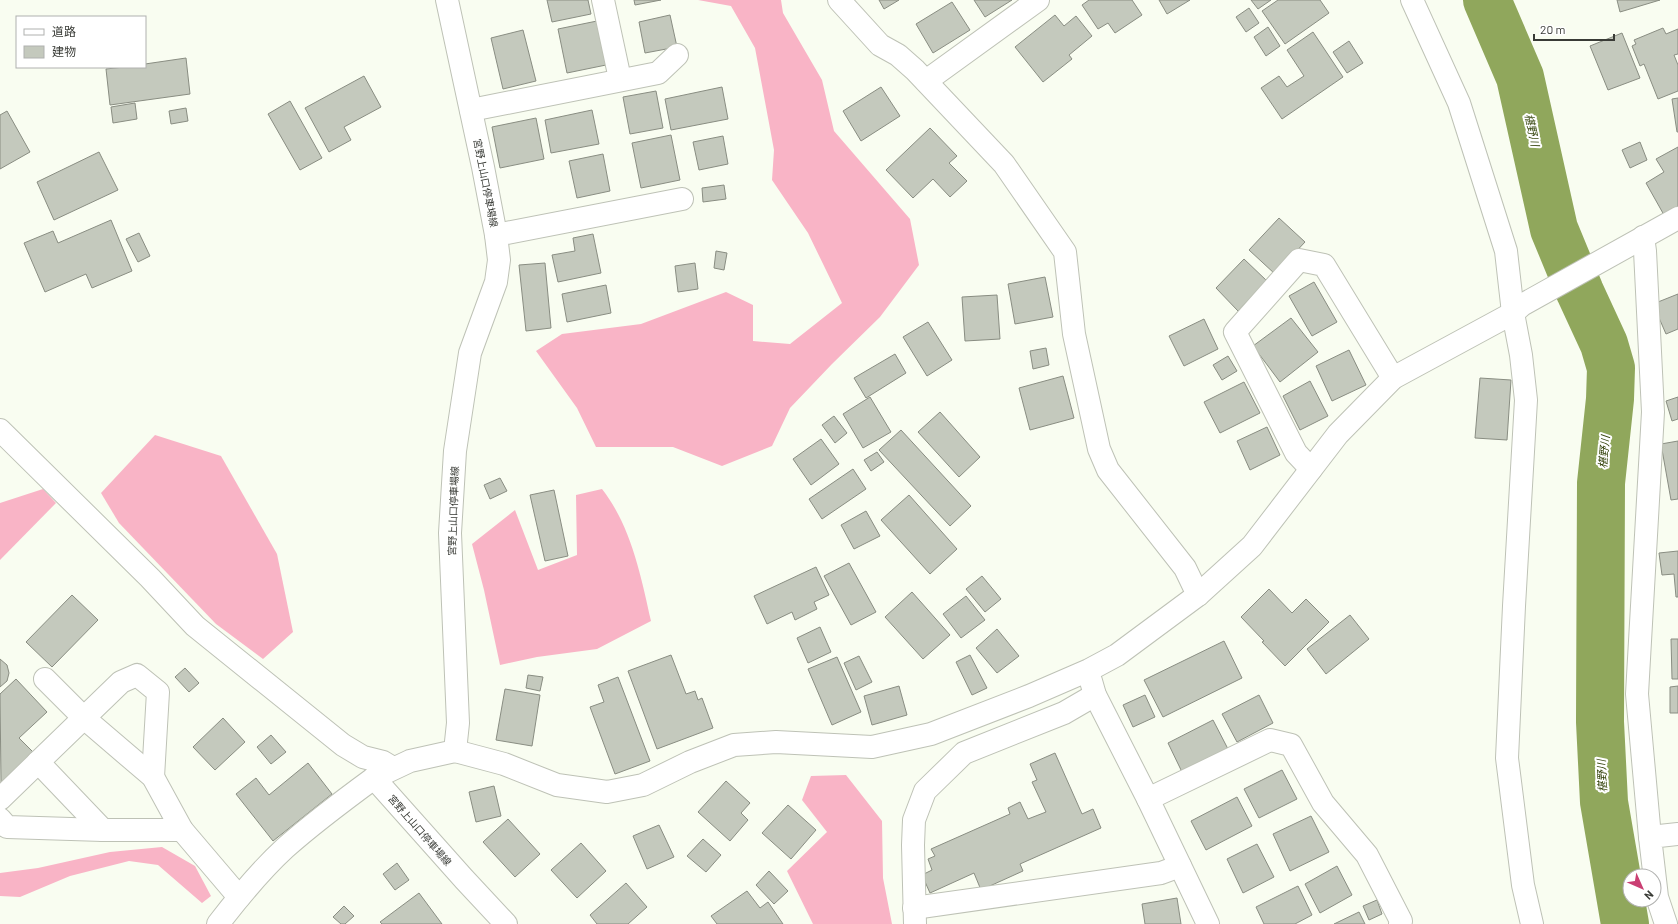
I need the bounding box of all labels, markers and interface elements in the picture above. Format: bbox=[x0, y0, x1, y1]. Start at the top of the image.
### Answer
legend bbox=[16, 16, 146, 68]
scale bar bbox=[1534, 16, 1614, 42]
text: 20 m bbox=[1540, 22, 1566, 36]
text: 道路 bbox=[52, 24, 76, 38]
text: 建物 bbox=[52, 44, 76, 58]
water label: 椹野川 bbox=[1523, 112, 1542, 148]
street label: 宮野上山口停車場線 bbox=[472, 138, 500, 228]
water label: 椹野川 bbox=[1596, 434, 1612, 469]
street label: 宮野上山口停車場線 bbox=[445, 466, 461, 556]
water label: 椹野川 bbox=[1594, 758, 1609, 793]
street label: 宮野上山口停車場線 bbox=[386, 792, 454, 868]
north arrow bbox=[1622, 868, 1662, 908]
text: N bbox=[1642, 888, 1657, 903]

